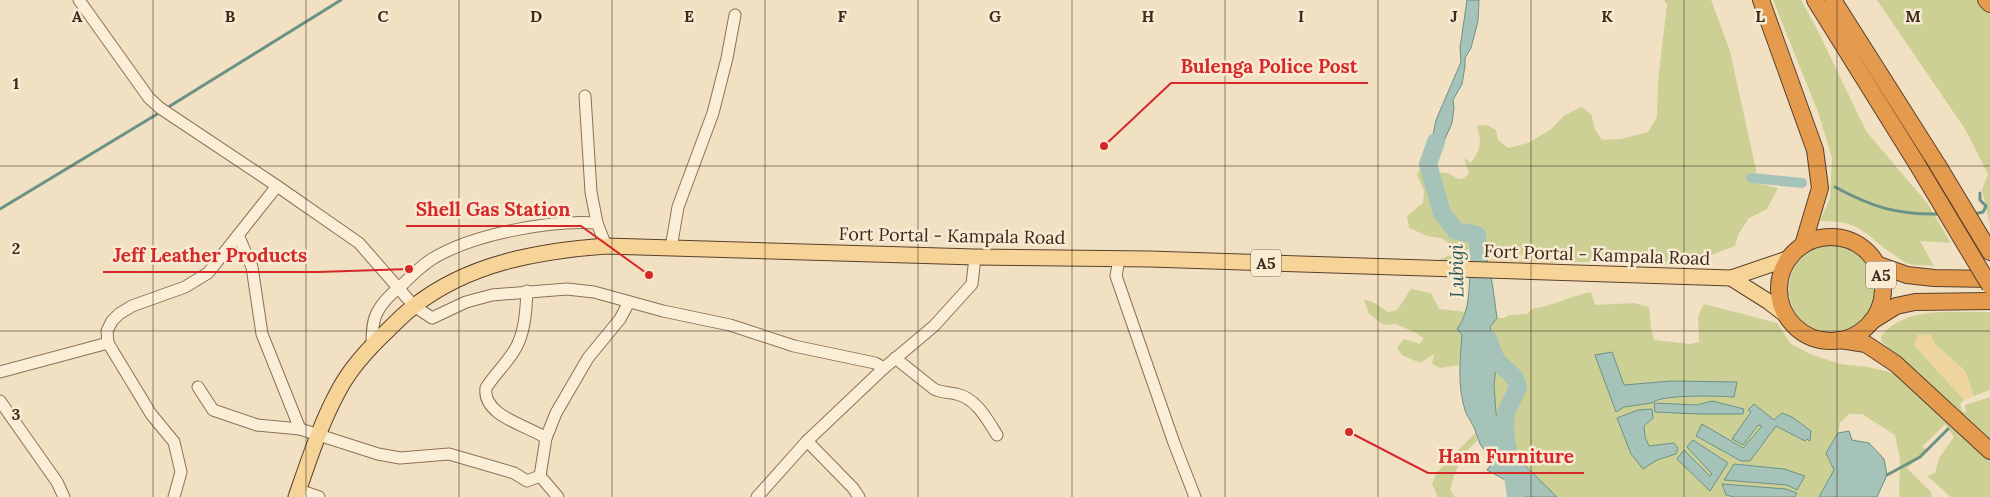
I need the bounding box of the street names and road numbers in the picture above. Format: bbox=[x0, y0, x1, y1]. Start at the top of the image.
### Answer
street label: Fort Portal - Kampala Road bbox=[838, 222, 1066, 249]
street label: Fort Portal - Kampala Road bbox=[1483, 239, 1711, 270]
road number: A5 bbox=[1251, 250, 1281, 276]
road number: A5 bbox=[1866, 262, 1896, 288]

